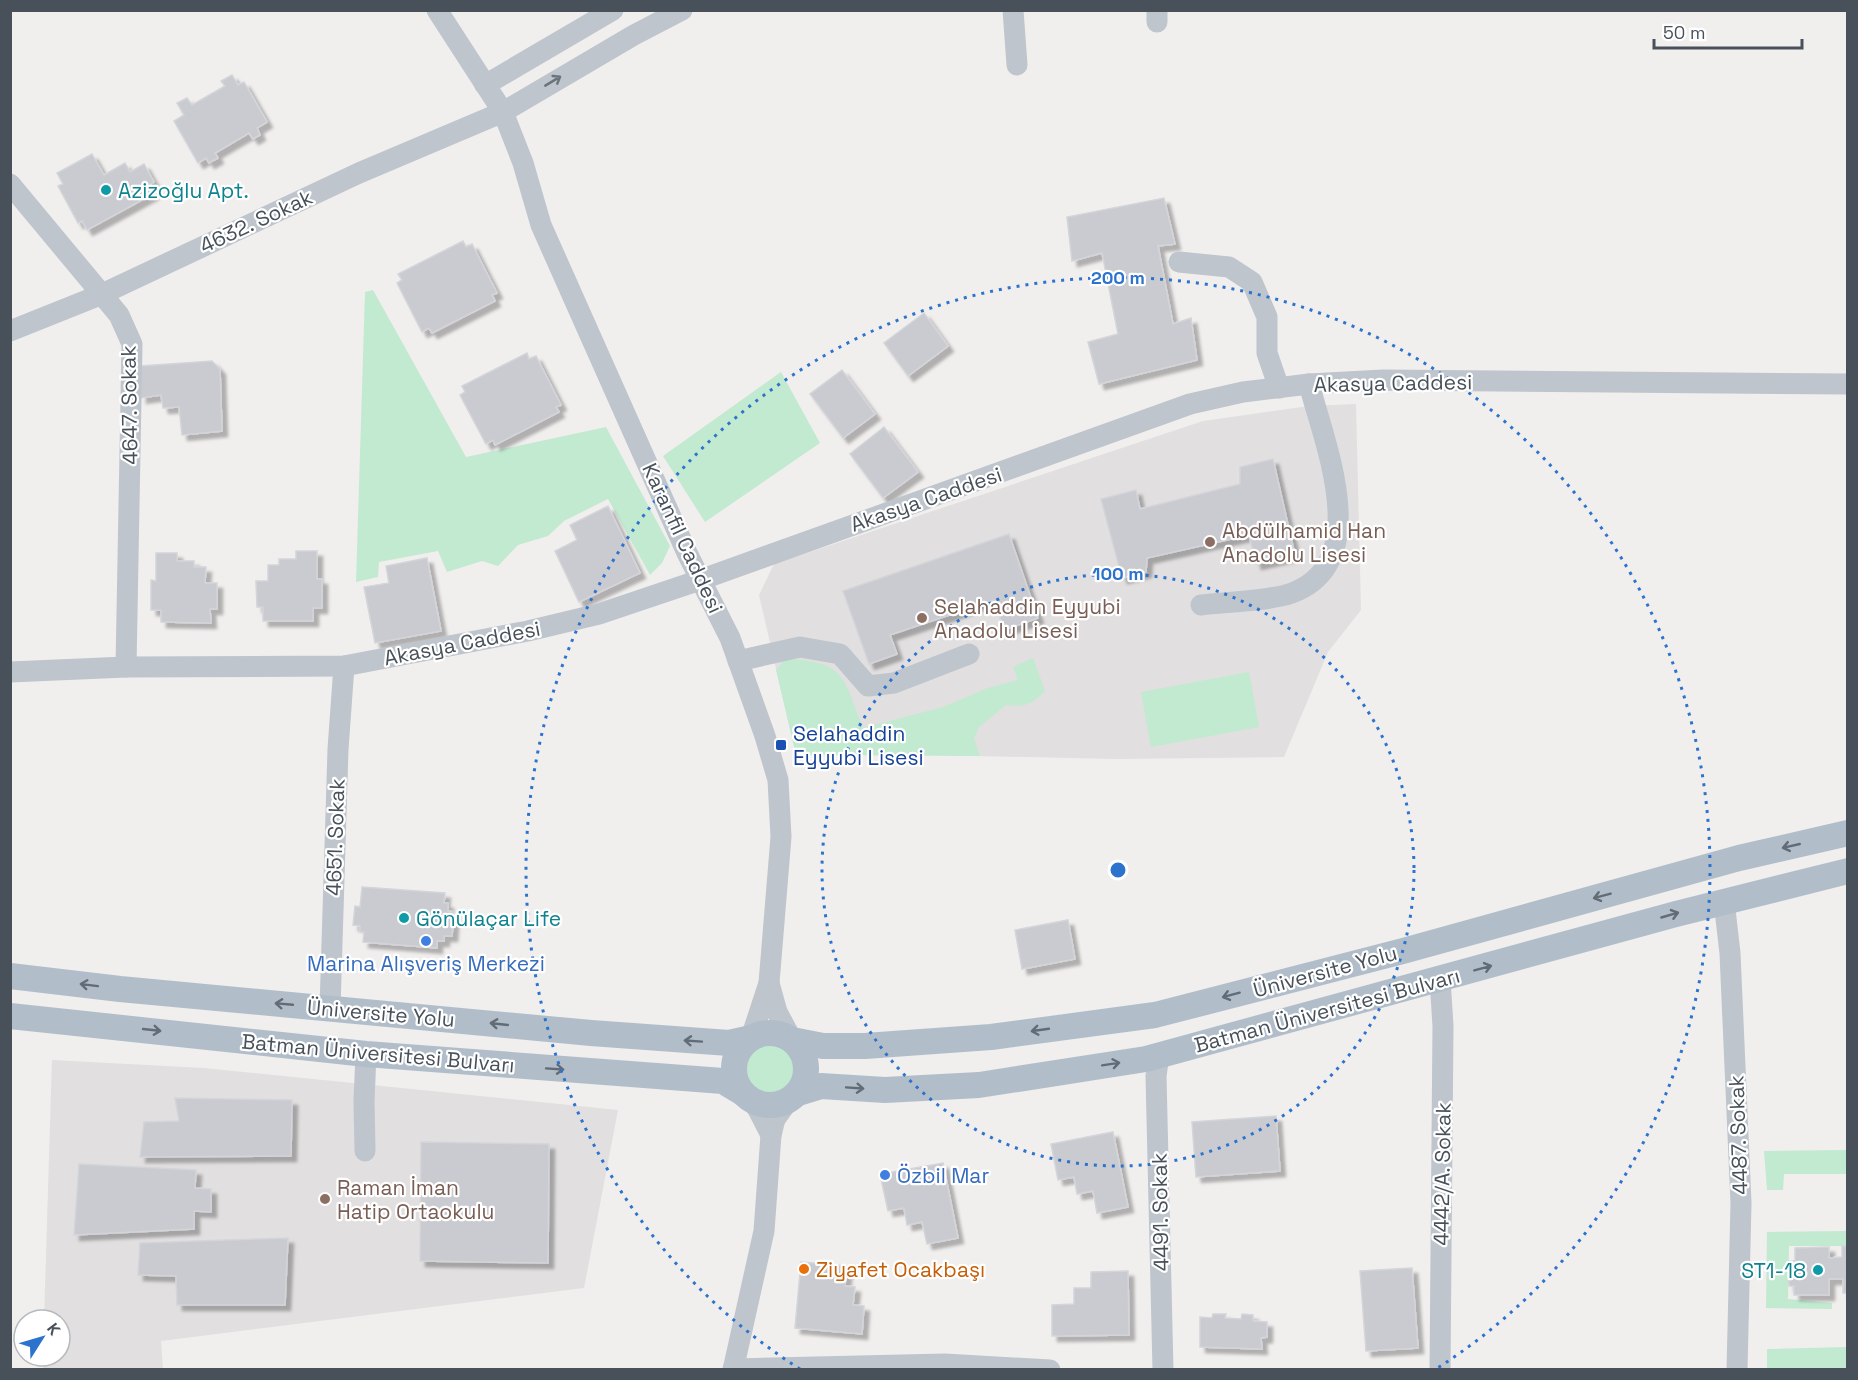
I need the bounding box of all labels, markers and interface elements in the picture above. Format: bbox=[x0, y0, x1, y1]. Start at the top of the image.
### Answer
scale bar bbox=[1654, 12, 1802, 50]
text: 50 m bbox=[1663, 21, 1705, 44]
one-way arrow bbox=[544, 75, 561, 87]
place label: Azizoğlu Apt. bbox=[118, 177, 249, 204]
marker: Azizoğlu Apt. bbox=[99, 183, 113, 197]
street label: 4632. Sokak bbox=[195, 183, 317, 259]
text: 200 m bbox=[1091, 266, 1145, 289]
street label: 4647. Sokak bbox=[114, 345, 144, 465]
street label: Akasya Caddesi bbox=[1313, 368, 1473, 398]
street label: Karanfil Caddesi bbox=[636, 459, 730, 617]
street label: Akasya Caddesi bbox=[847, 460, 1005, 538]
place label: Abdülhamid Han Anadolu Lisesi bbox=[1222, 517, 1386, 568]
marker: Abdülhamid Han Anadolu Lisesi bbox=[1203, 535, 1217, 549]
text: 100 m bbox=[1092, 562, 1144, 585]
place label: Selahaddin Eyyubi Anadolu Lisesi bbox=[934, 593, 1121, 644]
marker: Selahaddin Eyyubi Anadolu Lisesi bbox=[915, 611, 929, 625]
street label: Akasya Caddesi bbox=[382, 615, 542, 671]
place label: Selahaddin Eyyubi Lisesi bbox=[793, 720, 924, 771]
marker: Selahaddin Eyyubi Lisesi bbox=[774, 738, 788, 752]
street label: 4651. Sokak bbox=[319, 778, 351, 896]
one-way arrow bbox=[1781, 841, 1800, 853]
centre of rings bbox=[1108, 860, 1128, 880]
one-way arrow bbox=[1593, 891, 1612, 902]
place label: Gönülaçar Life bbox=[416, 905, 561, 932]
one-way arrow bbox=[1660, 909, 1679, 921]
marker: Gönülaçar Life bbox=[397, 911, 411, 925]
marker: Marina Alışveriş Merkezi bbox=[419, 934, 433, 948]
street label: Üniversite Yolu bbox=[1250, 939, 1400, 1003]
place label: Marina Alışveriş Merkezi bbox=[307, 950, 545, 977]
one-way arrow bbox=[1473, 961, 1492, 973]
street label: Batman Üniversitesi Bulvarı bbox=[1191, 962, 1463, 1058]
one-way arrow bbox=[80, 980, 100, 991]
one-way arrow bbox=[1222, 990, 1241, 1002]
street label: Üniversite Yolu bbox=[306, 993, 456, 1033]
one-way arrow bbox=[274, 998, 294, 1009]
one-way arrow bbox=[489, 1018, 509, 1029]
one-way arrow bbox=[142, 1025, 162, 1036]
one-way arrow bbox=[1030, 1025, 1050, 1036]
street label: Batman Üniversitesi Bulvarı bbox=[240, 1028, 516, 1078]
one-way arrow bbox=[683, 1035, 703, 1046]
one-way arrow bbox=[1101, 1059, 1120, 1070]
one-way arrow bbox=[545, 1064, 565, 1075]
street label: 4487. Sokak bbox=[1722, 1075, 1754, 1195]
one-way arrow bbox=[844, 1083, 864, 1094]
street label: 4442/A. Sokak bbox=[1427, 1102, 1457, 1246]
street label: 4491. Sokak bbox=[1145, 1153, 1175, 1271]
place label: Özbil Mar bbox=[897, 1162, 989, 1189]
marker: Özbil Mar bbox=[878, 1168, 892, 1182]
place label: Raman İman Hatip Ortaokulu bbox=[337, 1174, 494, 1225]
marker: Raman İman Hatip Ortaokulu bbox=[318, 1192, 332, 1206]
place label: Ziyafet Ocakbaşı bbox=[816, 1256, 985, 1283]
place label: ST1-18 bbox=[1741, 1257, 1806, 1284]
marker: Ziyafet Ocakbaşı bbox=[797, 1262, 811, 1276]
marker: ST1-18 bbox=[1811, 1263, 1825, 1277]
north arrow bbox=[12, 1308, 72, 1368]
text: K bbox=[42, 1319, 65, 1340]

